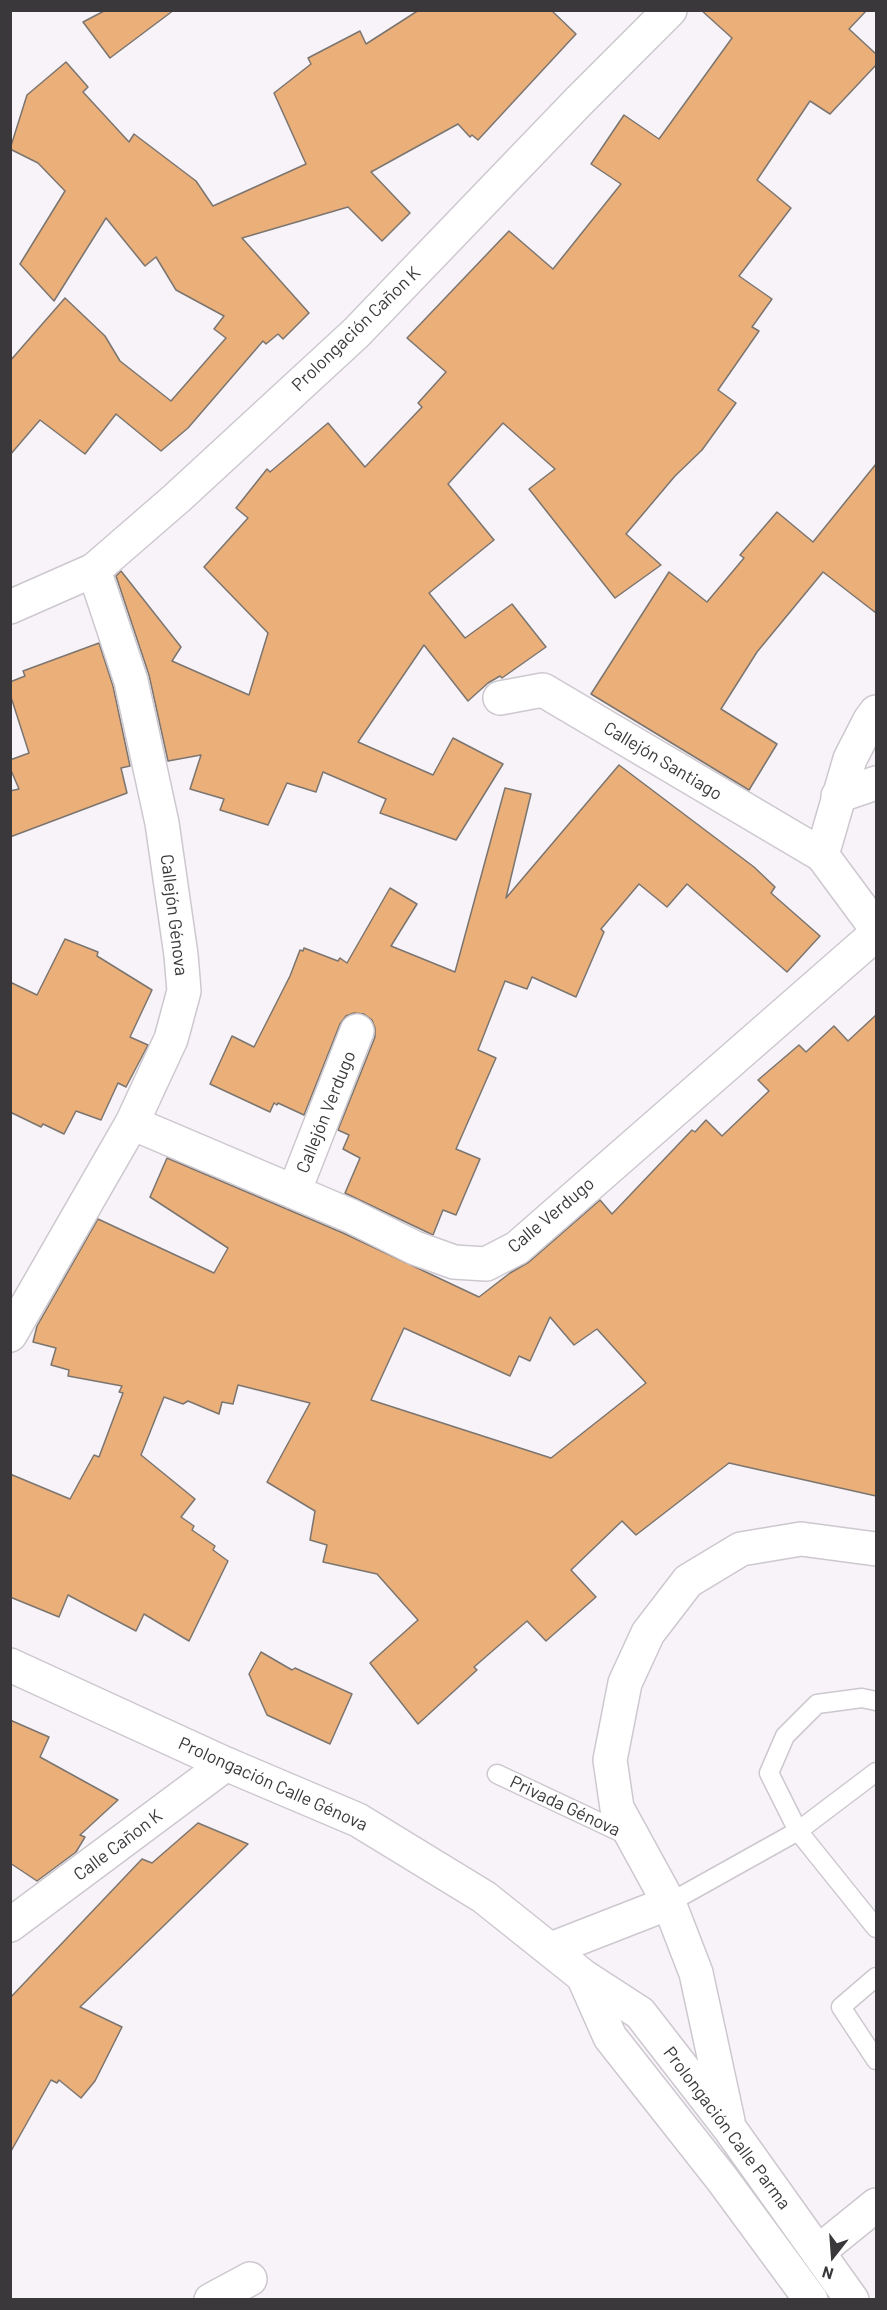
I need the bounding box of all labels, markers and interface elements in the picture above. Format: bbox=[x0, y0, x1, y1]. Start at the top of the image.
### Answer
street label: Prolongación Cañon K bbox=[287, 262, 425, 396]
street label: Callejón Santiago bbox=[600, 717, 726, 805]
street label: Callejón Génova bbox=[156, 853, 192, 977]
street label: Callejón Verdugo bbox=[292, 1048, 360, 1176]
street label: Calle Verdugo bbox=[503, 1173, 599, 1257]
street label: Prolongación Calle Génova bbox=[175, 1732, 371, 1836]
street label: Privada Génova bbox=[506, 1771, 624, 1841]
street label: Calle Cañon K bbox=[69, 1805, 167, 1885]
street label: Prolongación Calle Parma bbox=[659, 2042, 795, 2214]
north arrow bbox=[803, 2226, 863, 2286]
text: N bbox=[820, 2263, 835, 2284]

